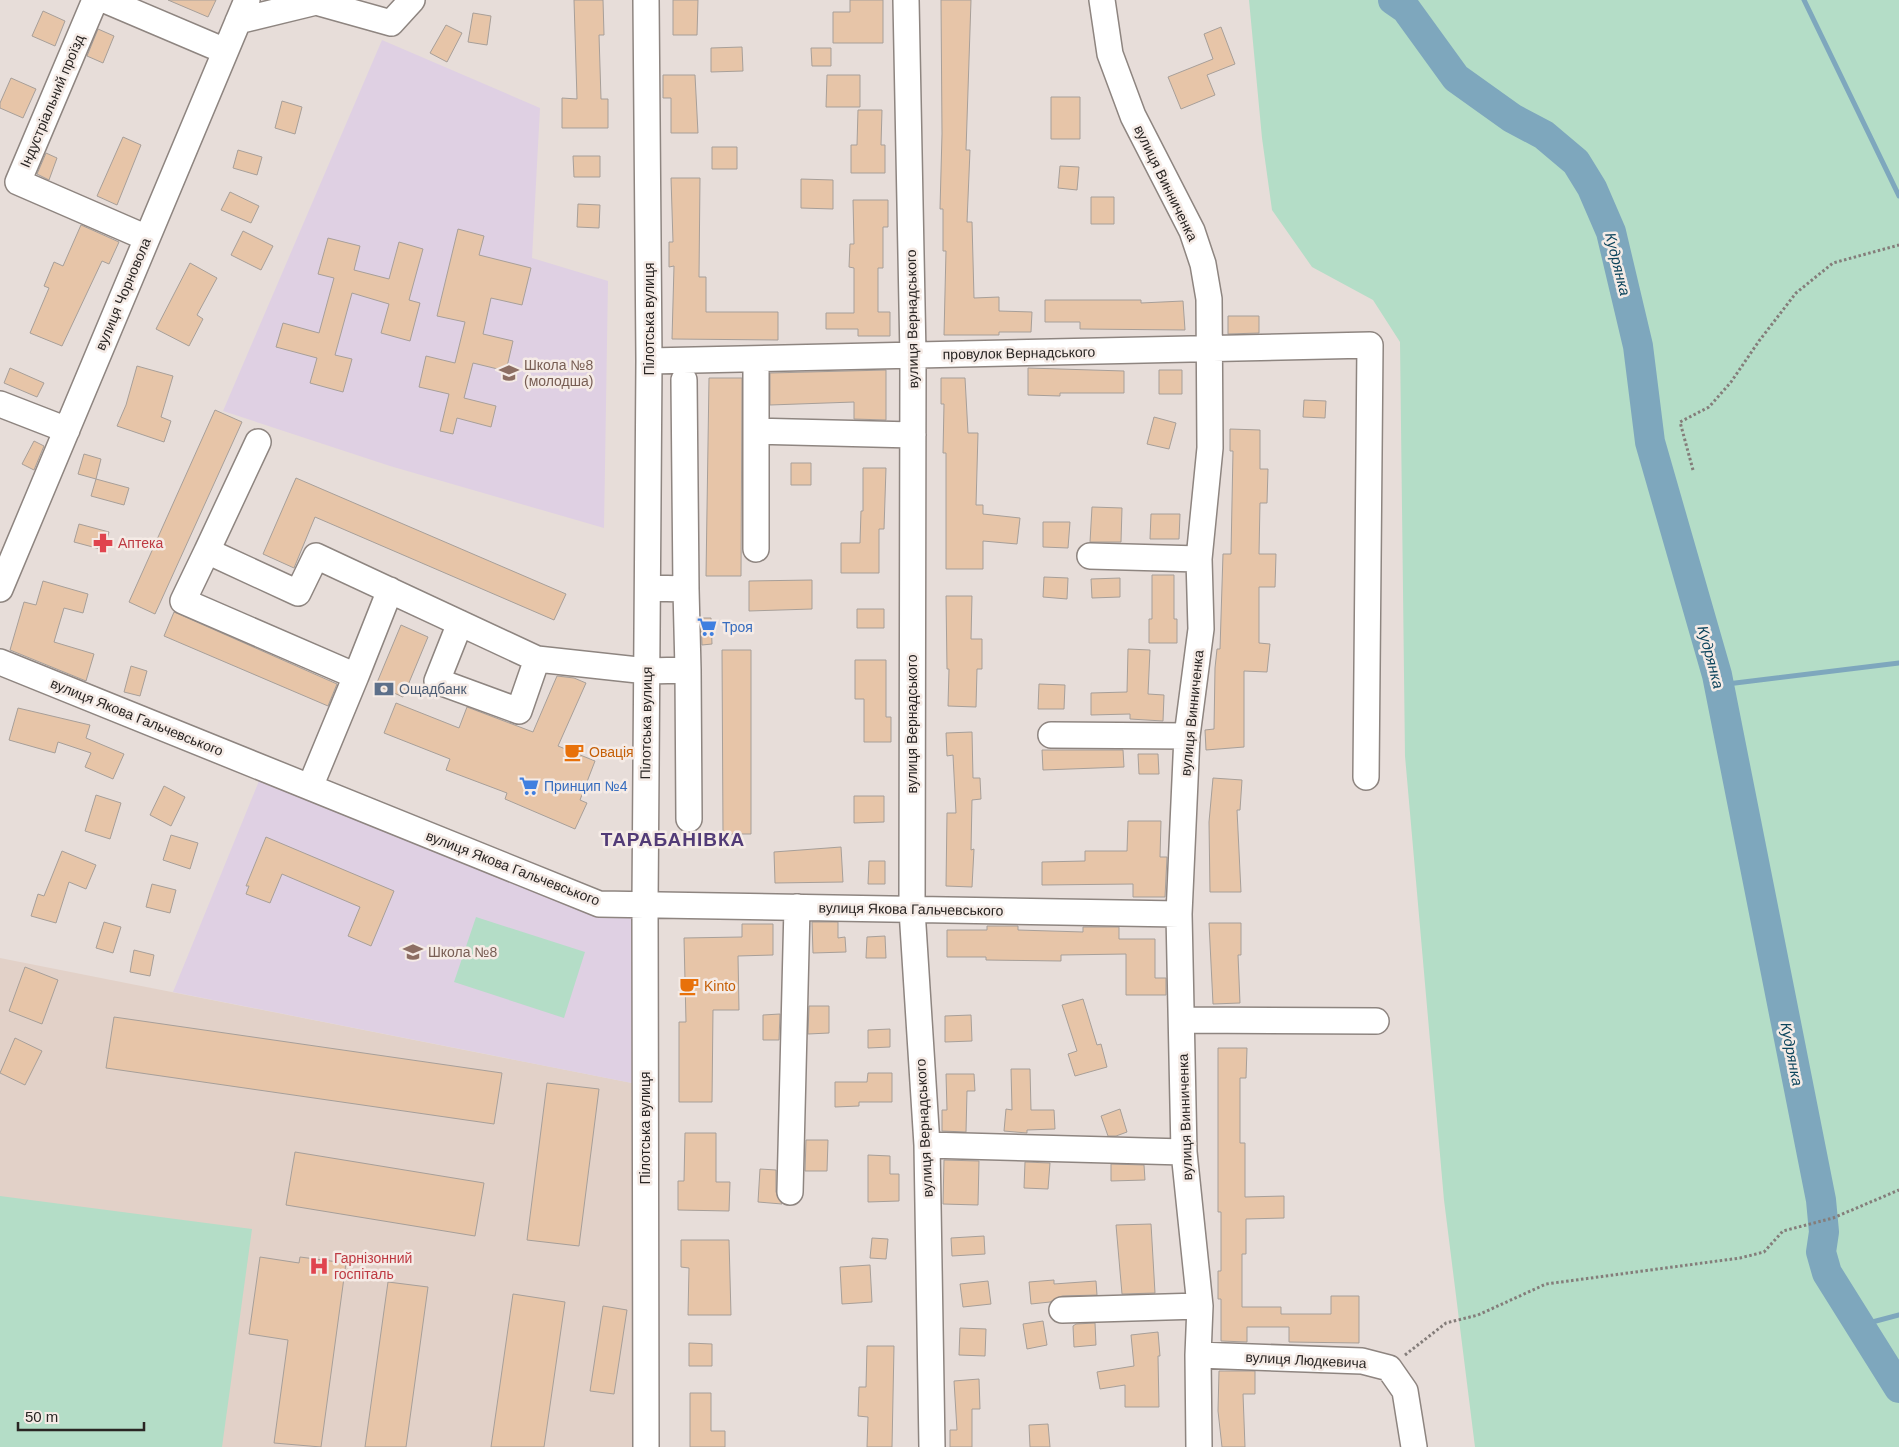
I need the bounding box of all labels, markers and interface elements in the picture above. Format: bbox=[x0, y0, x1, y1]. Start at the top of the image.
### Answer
street label: Індустріальний проїзд bbox=[17, 32, 87, 170]
street label: вулиця Винниченка bbox=[1131, 123, 1201, 244]
water label: Кудрянка bbox=[1602, 231, 1634, 297]
street label: вулиця Чорновола bbox=[92, 235, 154, 353]
street label: вулиця Вернадського bbox=[903, 249, 921, 389]
street label: Пілотська вулиця bbox=[641, 262, 657, 376]
street label: провулок Вернадського bbox=[943, 344, 1096, 362]
place label: Школа №8 (молодша) bbox=[524, 357, 593, 389]
school or university icon: Школа №8 (молодша) bbox=[498, 362, 520, 384]
pharmacy icon: Аптека bbox=[92, 532, 114, 554]
place label: Аптека bbox=[118, 535, 163, 551]
supermarket icon: Троя bbox=[696, 616, 718, 638]
place label: Троя bbox=[722, 619, 753, 635]
water label: Кудрянка bbox=[1694, 624, 1728, 690]
street label: вулиця Винниченка bbox=[1177, 649, 1207, 777]
street label: вулиця Вернадського bbox=[904, 654, 920, 793]
street label: Пілотська вулиця bbox=[637, 666, 655, 780]
street label: вулиця Якова Гальчевського bbox=[48, 675, 226, 759]
bank icon: Ощадбанк bbox=[373, 678, 395, 700]
place label: Ощадбанк bbox=[399, 681, 468, 697]
cafe icon: Овація bbox=[563, 741, 585, 763]
place label: Овація bbox=[589, 744, 634, 760]
supermarket icon: Принцип №4 bbox=[518, 775, 540, 797]
place label: Принцип №4 bbox=[544, 778, 628, 794]
street label: вулиця Якова Гальчевського bbox=[424, 827, 602, 909]
district label: ТАРАБАНІВКА bbox=[601, 829, 745, 850]
street label: вулиця Якова Гальчевського bbox=[818, 899, 1004, 919]
school or university icon: Школа №8 bbox=[402, 941, 424, 963]
place label: Школа №8 bbox=[428, 944, 497, 960]
cafe icon: Kinto bbox=[678, 975, 700, 997]
place label: Kinto bbox=[704, 978, 736, 994]
water label: Кудрянка bbox=[1778, 1021, 1806, 1087]
street label: вулиця Винниченка bbox=[1175, 1053, 1195, 1181]
street label: вулиця Вернадського bbox=[912, 1058, 936, 1198]
street label: Пілотська вулиця bbox=[637, 1071, 653, 1185]
place label: Гарнізонний госпіталь bbox=[334, 1250, 412, 1282]
hospital icon: Гарнізонний госпіталь bbox=[308, 1255, 330, 1277]
street label: вулиця Людкевича bbox=[1245, 1349, 1367, 1371]
scale bar bbox=[18, 1400, 144, 1432]
text: 50 m bbox=[25, 1408, 58, 1425]

